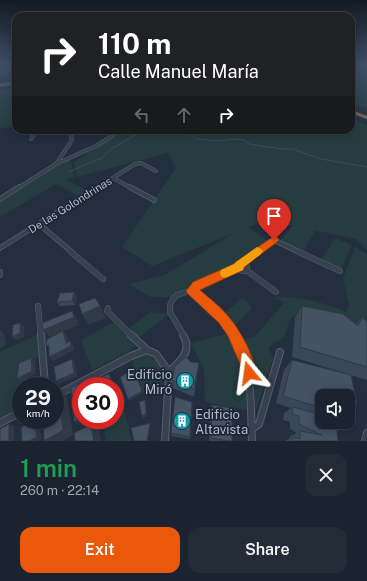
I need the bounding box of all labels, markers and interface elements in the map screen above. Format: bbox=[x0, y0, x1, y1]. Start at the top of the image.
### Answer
text: 110 m bbox=[98, 27, 171, 60]
icon: right bbox=[32, 28, 84, 80]
text: Calle Manuel María bbox=[98, 61, 259, 82]
icon: left bbox=[131, 104, 153, 126]
icon: ahead bbox=[173, 104, 195, 126]
icon: right bbox=[215, 104, 237, 126]
street label: De las Golondrinas bbox=[26, 174, 114, 235]
pin bbox=[257, 199, 291, 240]
icon: arrive bbox=[263, 205, 285, 227]
position arrow bbox=[228, 352, 270, 394]
place label: Edificio Miró bbox=[127, 367, 172, 397]
building icon: Edificio Miró bbox=[175, 371, 195, 391]
speed limit sign: 30 bbox=[72, 377, 124, 429]
text: 29 bbox=[25, 386, 51, 410]
map controls bbox=[315, 389, 355, 429]
button: sound bbox=[315, 389, 355, 429]
text: km/h bbox=[26, 407, 50, 419]
place label: Edificio Altavista bbox=[195, 407, 248, 437]
building icon: Edificio Altavista bbox=[172, 411, 192, 431]
text: 1 min bbox=[20, 454, 77, 482]
button: close bbox=[305, 454, 347, 496]
text: 260 m · 22:14 bbox=[20, 483, 99, 498]
button: Exit bbox=[20, 527, 180, 573]
button: Share bbox=[188, 527, 347, 573]

